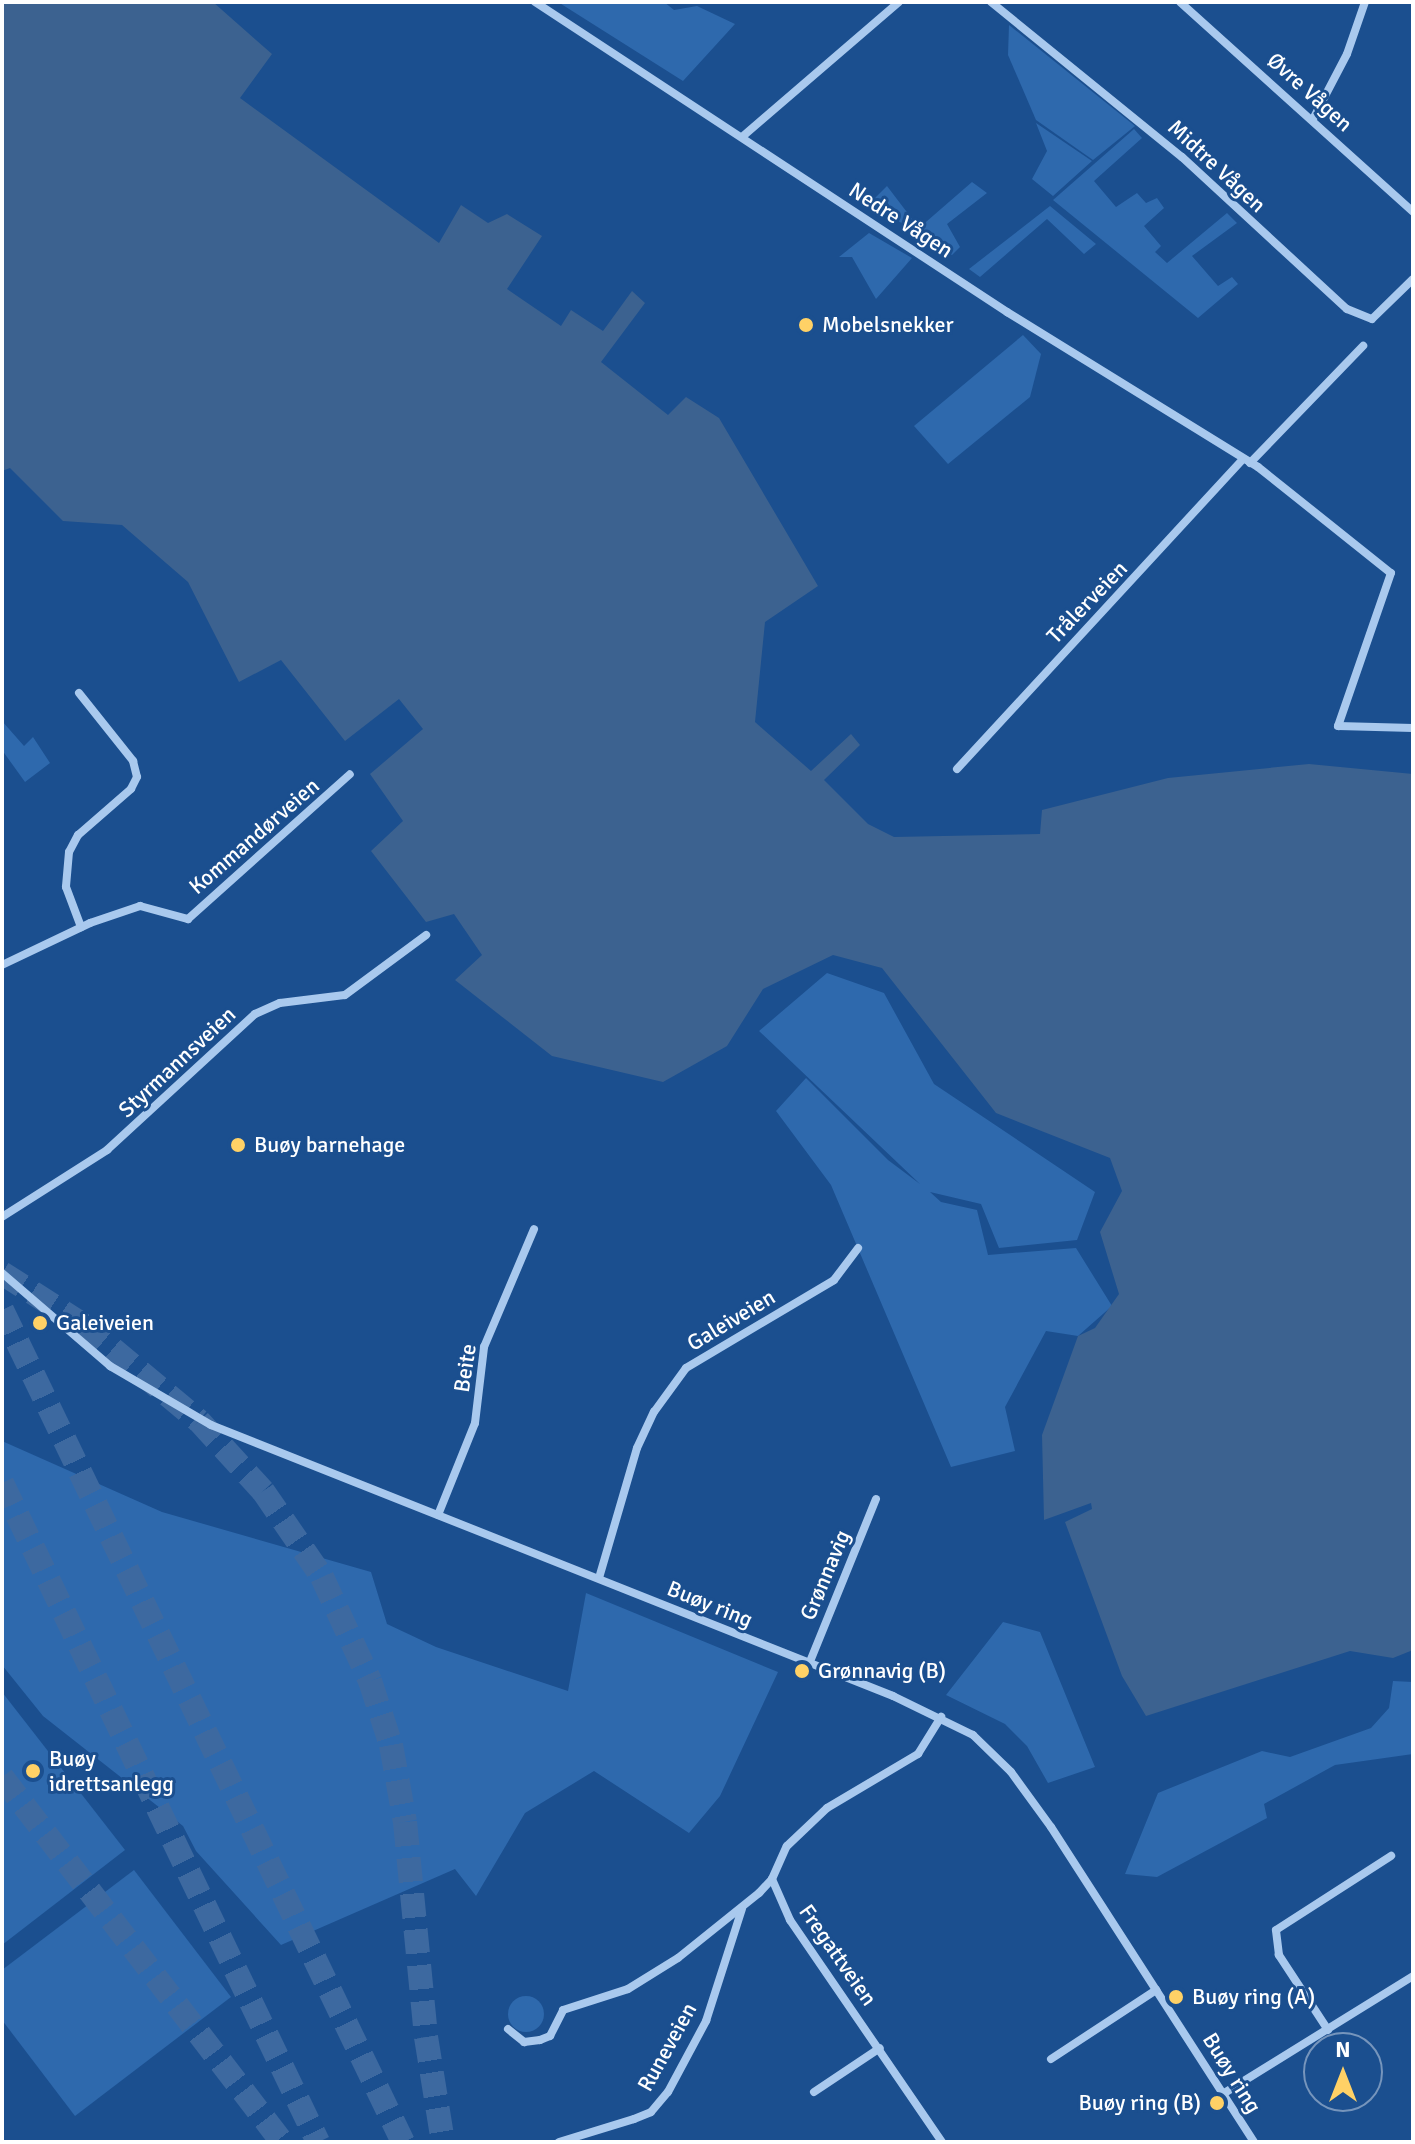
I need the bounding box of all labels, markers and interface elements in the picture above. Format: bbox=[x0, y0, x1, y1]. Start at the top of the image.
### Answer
street label: Øvre Vågen bbox=[1262, 47, 1358, 137]
street label: Midtre Vågen bbox=[1163, 114, 1271, 218]
street label: Nedre Vågen bbox=[844, 177, 958, 263]
place label: Mobelsnekker bbox=[822, 312, 954, 338]
marker: Mobelsnekker bbox=[797, 316, 815, 334]
street label: Trålerveien bbox=[1041, 555, 1133, 649]
street label: Kommandørveien bbox=[183, 772, 325, 900]
street label: Styrmannsveien bbox=[113, 1001, 241, 1123]
place label: Buøy barnehage bbox=[254, 1132, 405, 1158]
marker: Buøy barnehage bbox=[229, 1136, 247, 1154]
street label: Galeiveien bbox=[682, 1283, 780, 1357]
place label: Galeiveien bbox=[56, 1310, 154, 1336]
marker: Galeiveien bbox=[31, 1314, 49, 1332]
street label: Beite bbox=[448, 1342, 482, 1394]
street label: Grønnavig bbox=[794, 1526, 856, 1624]
street label: Buøy ring bbox=[663, 1575, 757, 1633]
place label: Grønnavig (B) bbox=[818, 1658, 946, 1684]
marker: Grønnavig (B) bbox=[793, 1662, 811, 1680]
place label: Buøy idrettsanlegg bbox=[49, 1745, 174, 1796]
marker: Buøy idrettsanlegg bbox=[24, 1762, 42, 1780]
street label: Fregattveien bbox=[793, 1899, 883, 2011]
place label: Buøy ring (A) bbox=[1192, 1984, 1315, 2010]
marker: Buøy ring (A) bbox=[1167, 1988, 1185, 2006]
street label: Runeveien bbox=[632, 1998, 702, 2096]
street label: Buøy ring bbox=[1197, 2028, 1267, 2118]
north arrow bbox=[1303, 2032, 1383, 2112]
text: N bbox=[1335, 2036, 1351, 2063]
place label: Buøy ring (B) bbox=[1078, 2090, 1201, 2116]
marker: Buøy ring (B) bbox=[1208, 2094, 1226, 2112]

